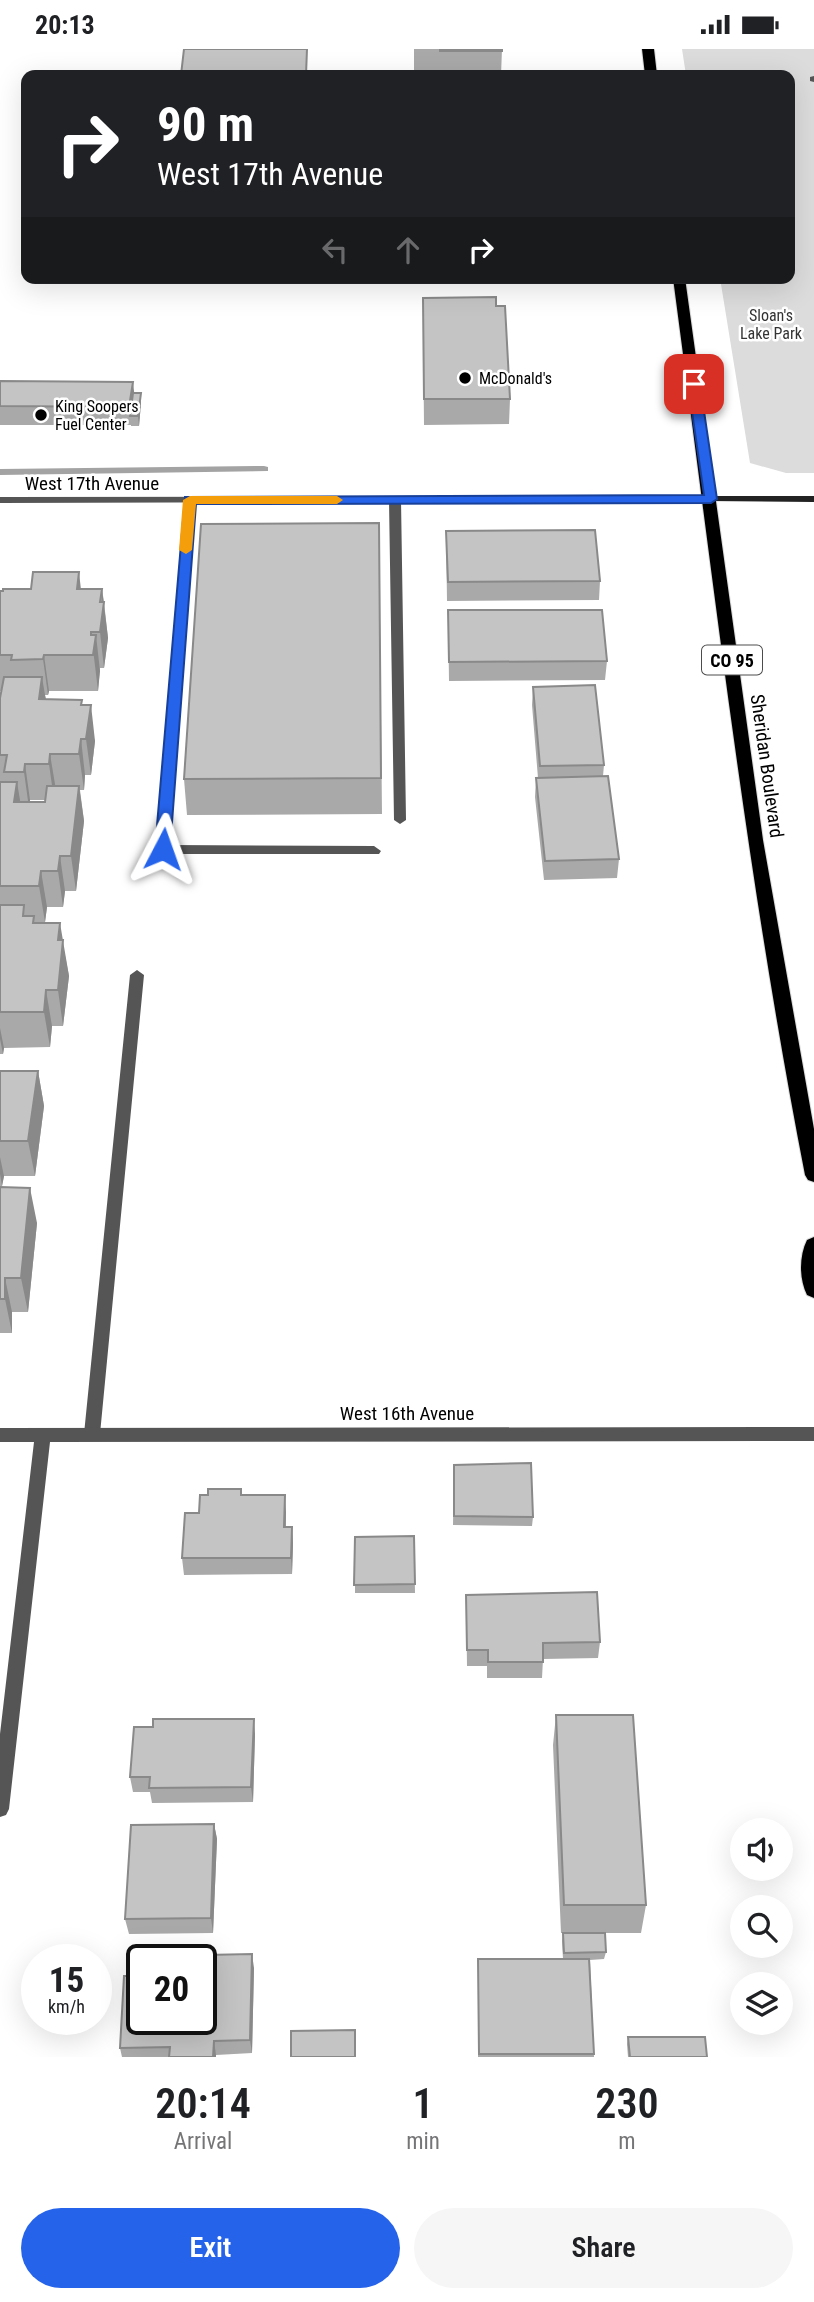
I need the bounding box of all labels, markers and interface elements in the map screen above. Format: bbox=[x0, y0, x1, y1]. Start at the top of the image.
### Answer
text: 20:13 bbox=[35, 10, 95, 40]
text: 90 m bbox=[157, 96, 254, 153]
icon: right bbox=[42, 98, 133, 189]
text: West 17th Avenue bbox=[157, 155, 383, 193]
icon: left bbox=[316, 231, 354, 269]
icon: ahead bbox=[389, 231, 427, 269]
icon: right bbox=[462, 231, 500, 269]
park label: Sloan's Lake Park bbox=[740, 306, 803, 343]
pin bbox=[664, 354, 724, 414]
icon: arrive bbox=[675, 365, 713, 403]
place label: McDonald's bbox=[479, 369, 552, 388]
marker: McDonald's bbox=[457, 370, 473, 386]
place label: King Soopers Fuel Center bbox=[55, 397, 139, 434]
marker: King Soopers Fuel Center bbox=[33, 407, 49, 423]
street label: West 17th Avenue bbox=[25, 472, 159, 495]
road number: CO 95 bbox=[702, 645, 762, 675]
street label: Sheridan Boulevard bbox=[746, 693, 788, 839]
position arrow bbox=[126, 812, 200, 886]
street label: West 16th Avenue bbox=[340, 1402, 474, 1425]
map controls bbox=[730, 1818, 793, 2035]
button: sound bbox=[730, 1818, 793, 1881]
button: search bbox=[730, 1895, 793, 1958]
speed limit sign: 20 bbox=[126, 1944, 217, 2035]
text: 15 bbox=[49, 1960, 84, 2001]
button: layers bbox=[730, 1972, 793, 2035]
text: km/h bbox=[48, 1996, 85, 2017]
text: 20:14 bbox=[155, 2079, 251, 2128]
text: 1 bbox=[413, 2079, 434, 2128]
text: 230 bbox=[595, 2079, 659, 2128]
text: Arrival bbox=[174, 2128, 232, 2155]
text: min bbox=[406, 2128, 440, 2155]
text: m bbox=[618, 2128, 636, 2155]
button: Exit bbox=[21, 2208, 400, 2288]
button: Share bbox=[414, 2208, 793, 2288]

